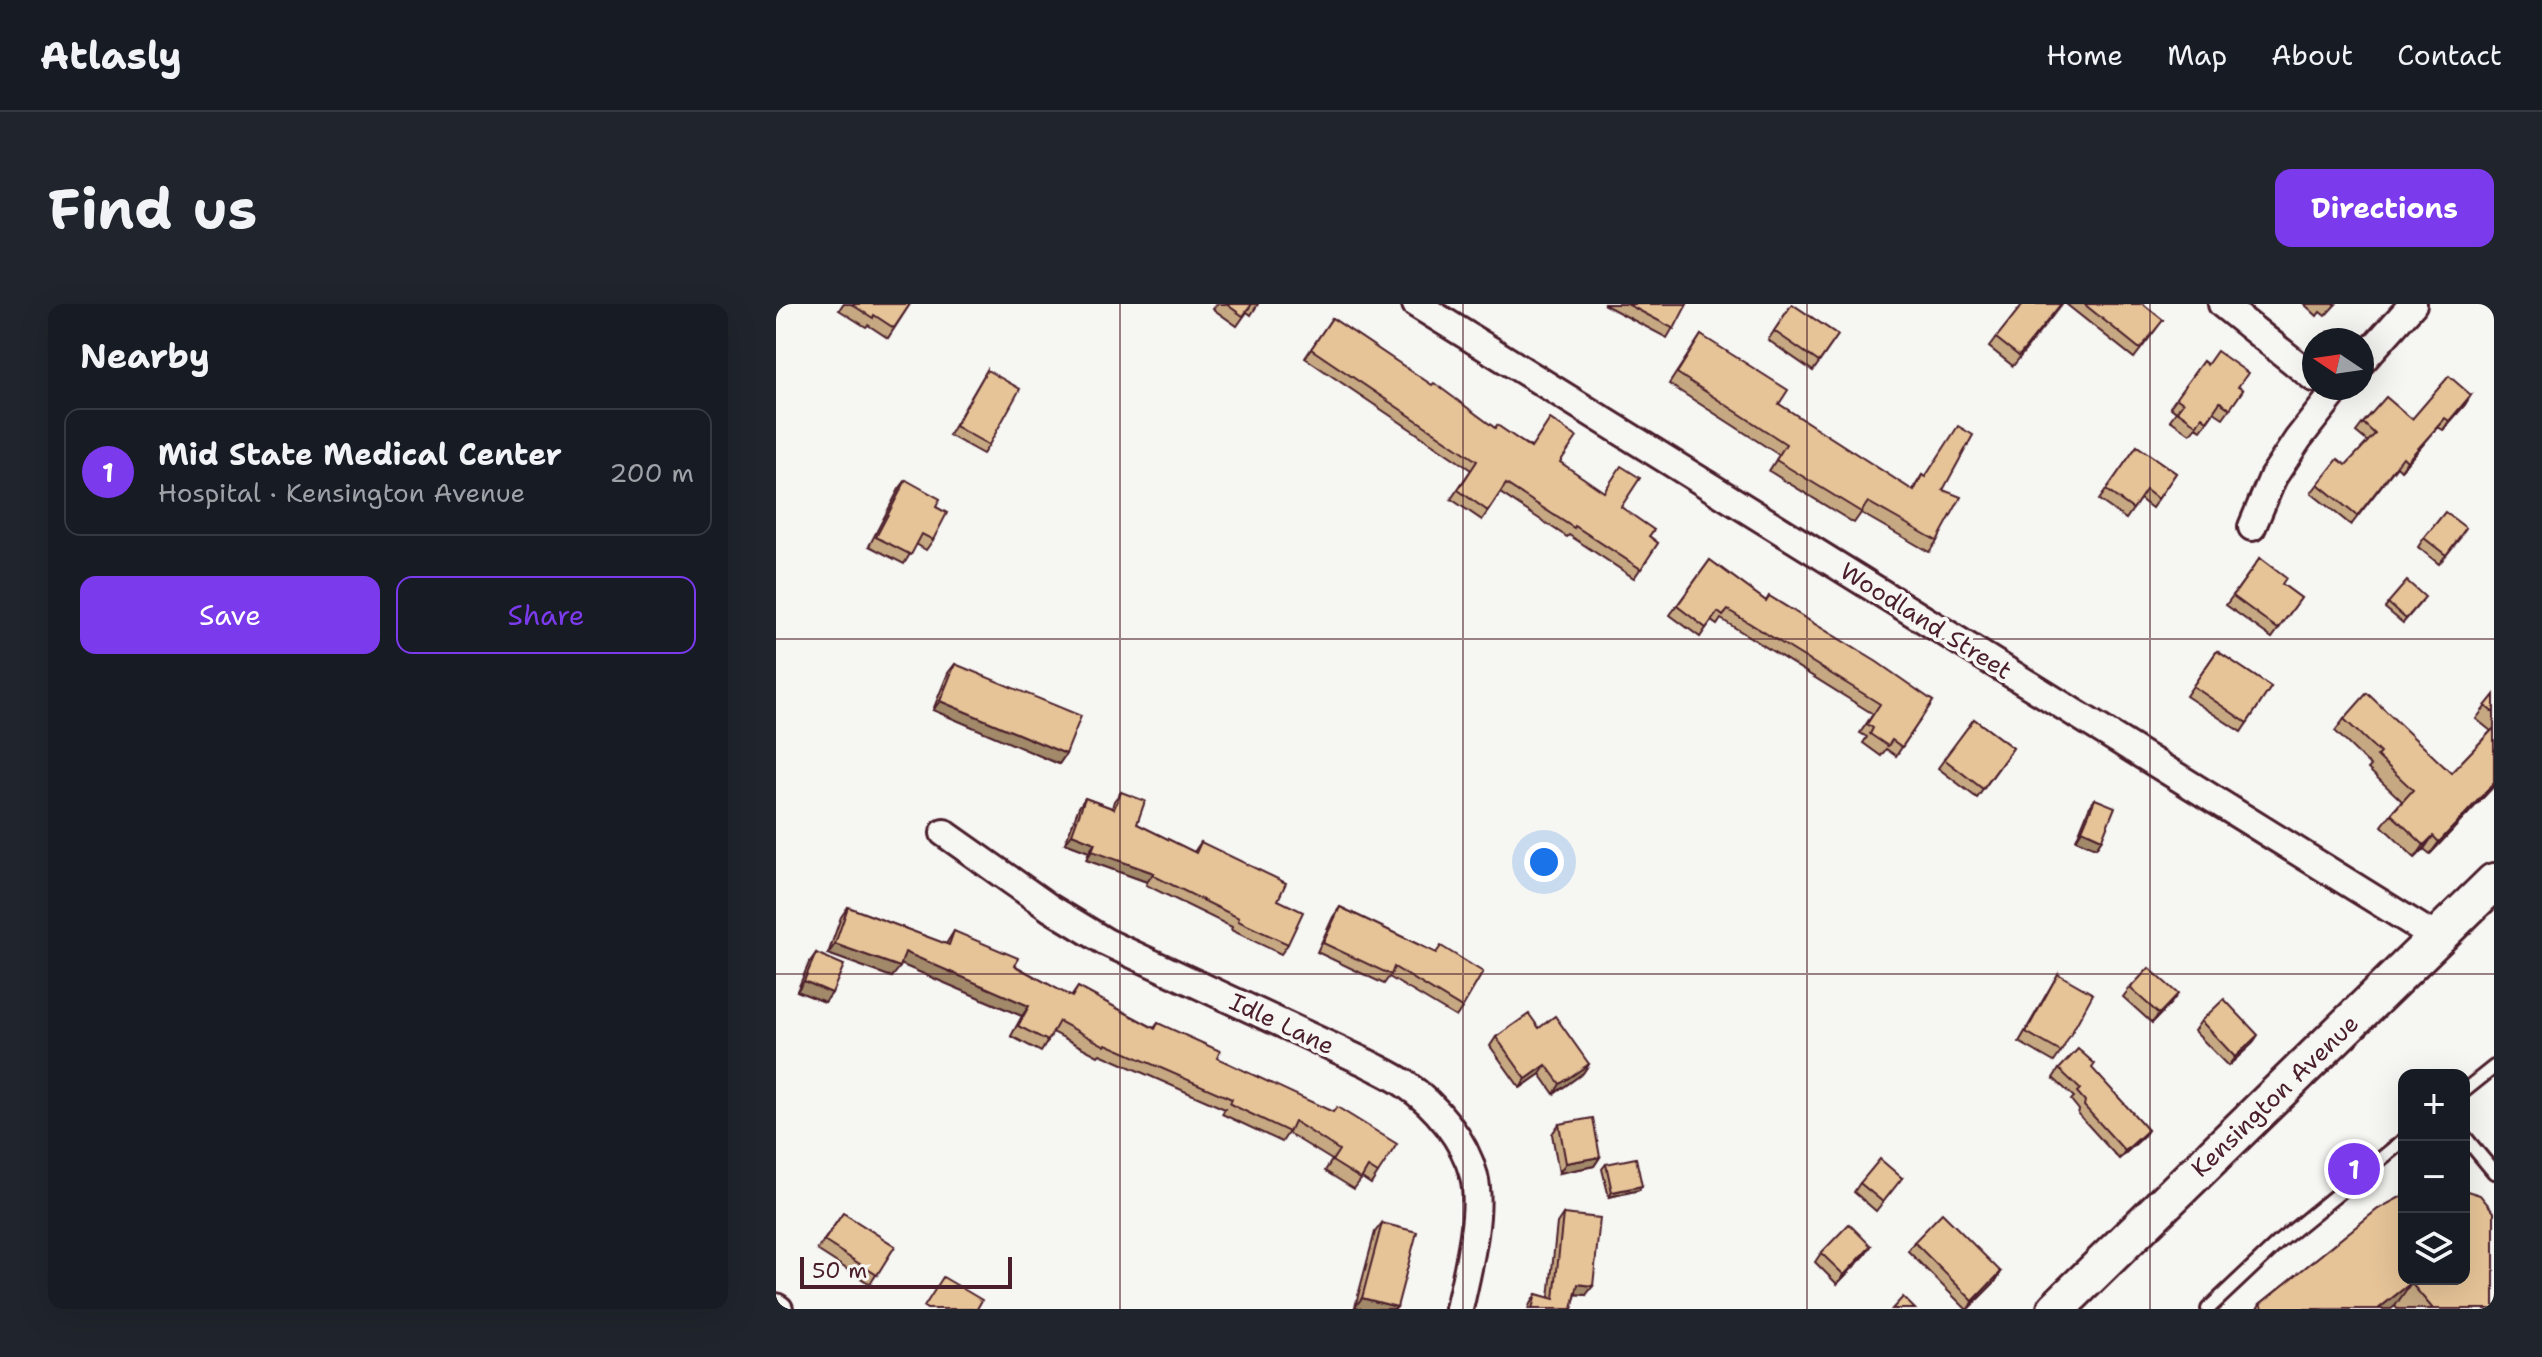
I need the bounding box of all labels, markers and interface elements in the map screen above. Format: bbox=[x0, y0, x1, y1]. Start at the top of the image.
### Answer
text: Atlasly bbox=[40, 30, 182, 81]
text: Home bbox=[2046, 36, 2123, 74]
text: Map bbox=[2167, 36, 2227, 74]
text: About bbox=[2271, 36, 2353, 74]
text: Contact bbox=[2397, 36, 2502, 74]
button: Directions bbox=[2275, 169, 2494, 247]
text: Find us bbox=[48, 171, 257, 246]
north arrow bbox=[2302, 328, 2374, 400]
text: Nearby bbox=[80, 333, 210, 379]
text: Mid State Medical Center bbox=[158, 434, 562, 475]
text: 1 bbox=[102, 455, 114, 490]
text: 200 m bbox=[609, 455, 694, 490]
text: Hospital · Kensington Avenue bbox=[158, 475, 525, 510]
street label: Woodland Street bbox=[1834, 555, 2018, 687]
button: Save bbox=[80, 576, 380, 654]
button: Share bbox=[396, 576, 696, 654]
your location bbox=[1524, 842, 1564, 882]
street label: Idle Lane bbox=[1224, 986, 1340, 1062]
street label: Kensington Avenue bbox=[2184, 1008, 2366, 1184]
map controls bbox=[2398, 1069, 2470, 1285]
button: + bbox=[2398, 1069, 2470, 1141]
pin: 1 bbox=[2328, 1139, 2380, 1199]
button: − bbox=[2398, 1141, 2470, 1213]
button: layers bbox=[2398, 1213, 2470, 1285]
scale bar bbox=[800, 1253, 1012, 1289]
text: 50 m bbox=[812, 1256, 867, 1285]

